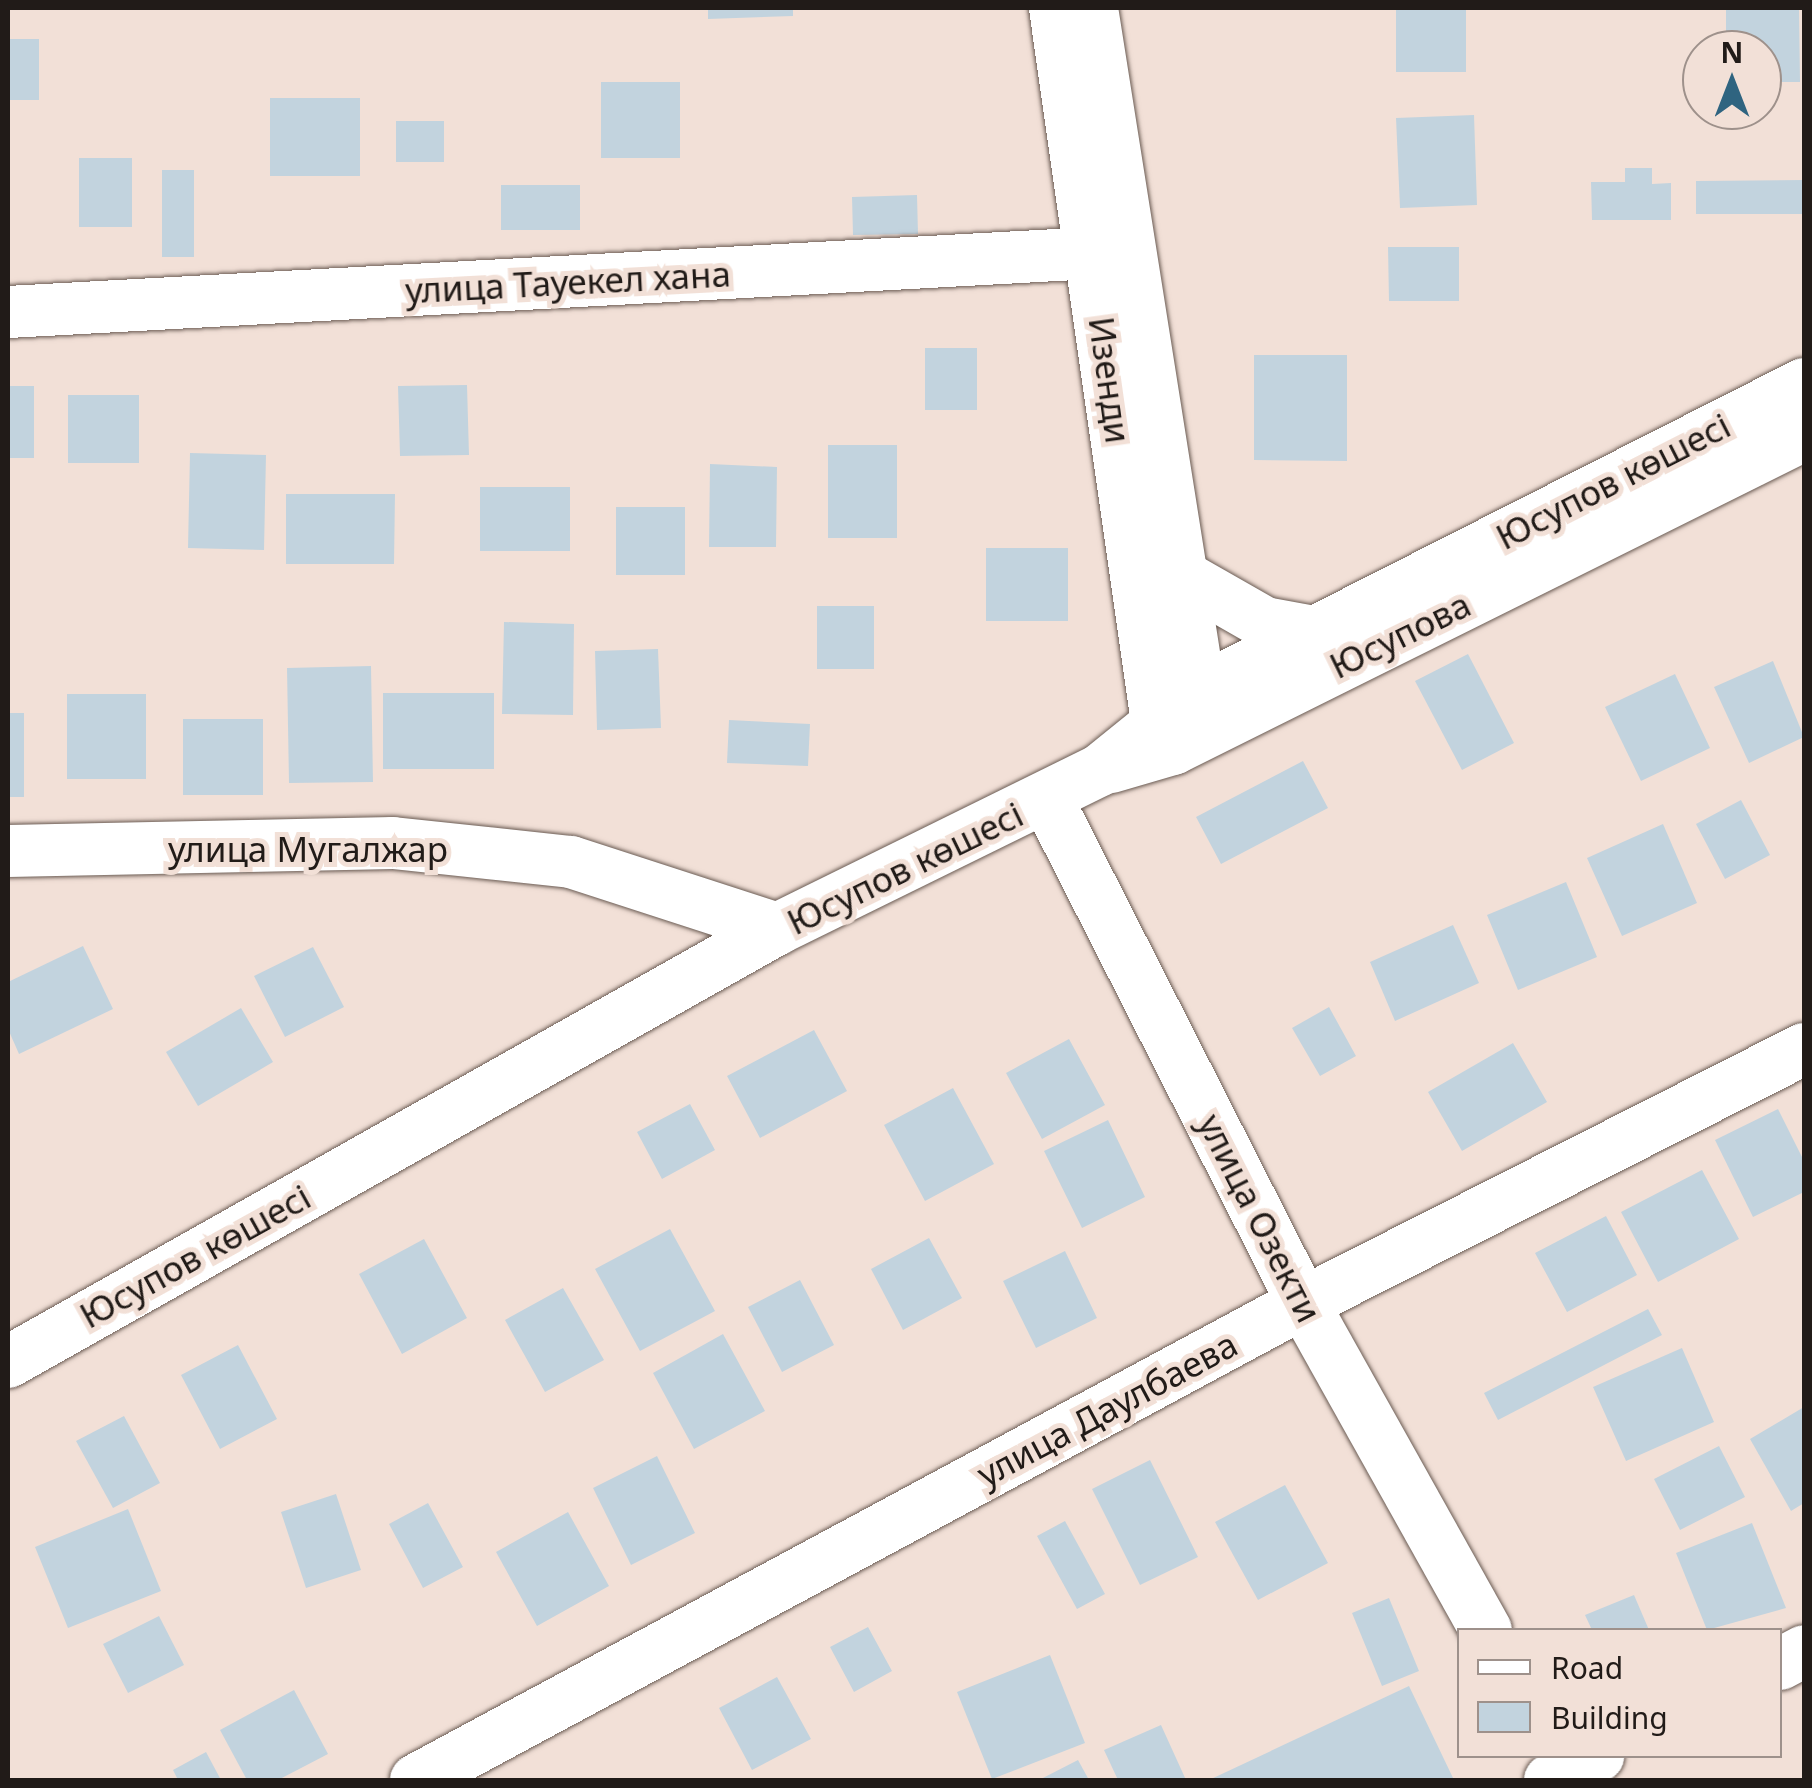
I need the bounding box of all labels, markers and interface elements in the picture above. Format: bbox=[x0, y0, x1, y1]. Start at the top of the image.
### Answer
north arrow bbox=[1682, 30, 1782, 130]
text: N bbox=[1721, 33, 1743, 71]
street label: улица Тауекел хана bbox=[404, 252, 732, 312]
street label: Изенди bbox=[1080, 314, 1140, 446]
street label: Юсупов көшесі bbox=[1489, 404, 1737, 558]
street label: Юсупова bbox=[1323, 583, 1477, 687]
street label: Юсупов көшесі bbox=[780, 793, 1030, 943]
street label: улица Мугалжар bbox=[168, 828, 448, 870]
street label: улица Озекти bbox=[1190, 1107, 1330, 1329]
street label: Юсупов көшесі bbox=[73, 1175, 317, 1337]
street label: улица Даулбаева bbox=[970, 1323, 1244, 1495]
legend bbox=[1457, 1628, 1782, 1758]
text: Road bbox=[1551, 1647, 1623, 1688]
text: Building bbox=[1551, 1697, 1668, 1738]

